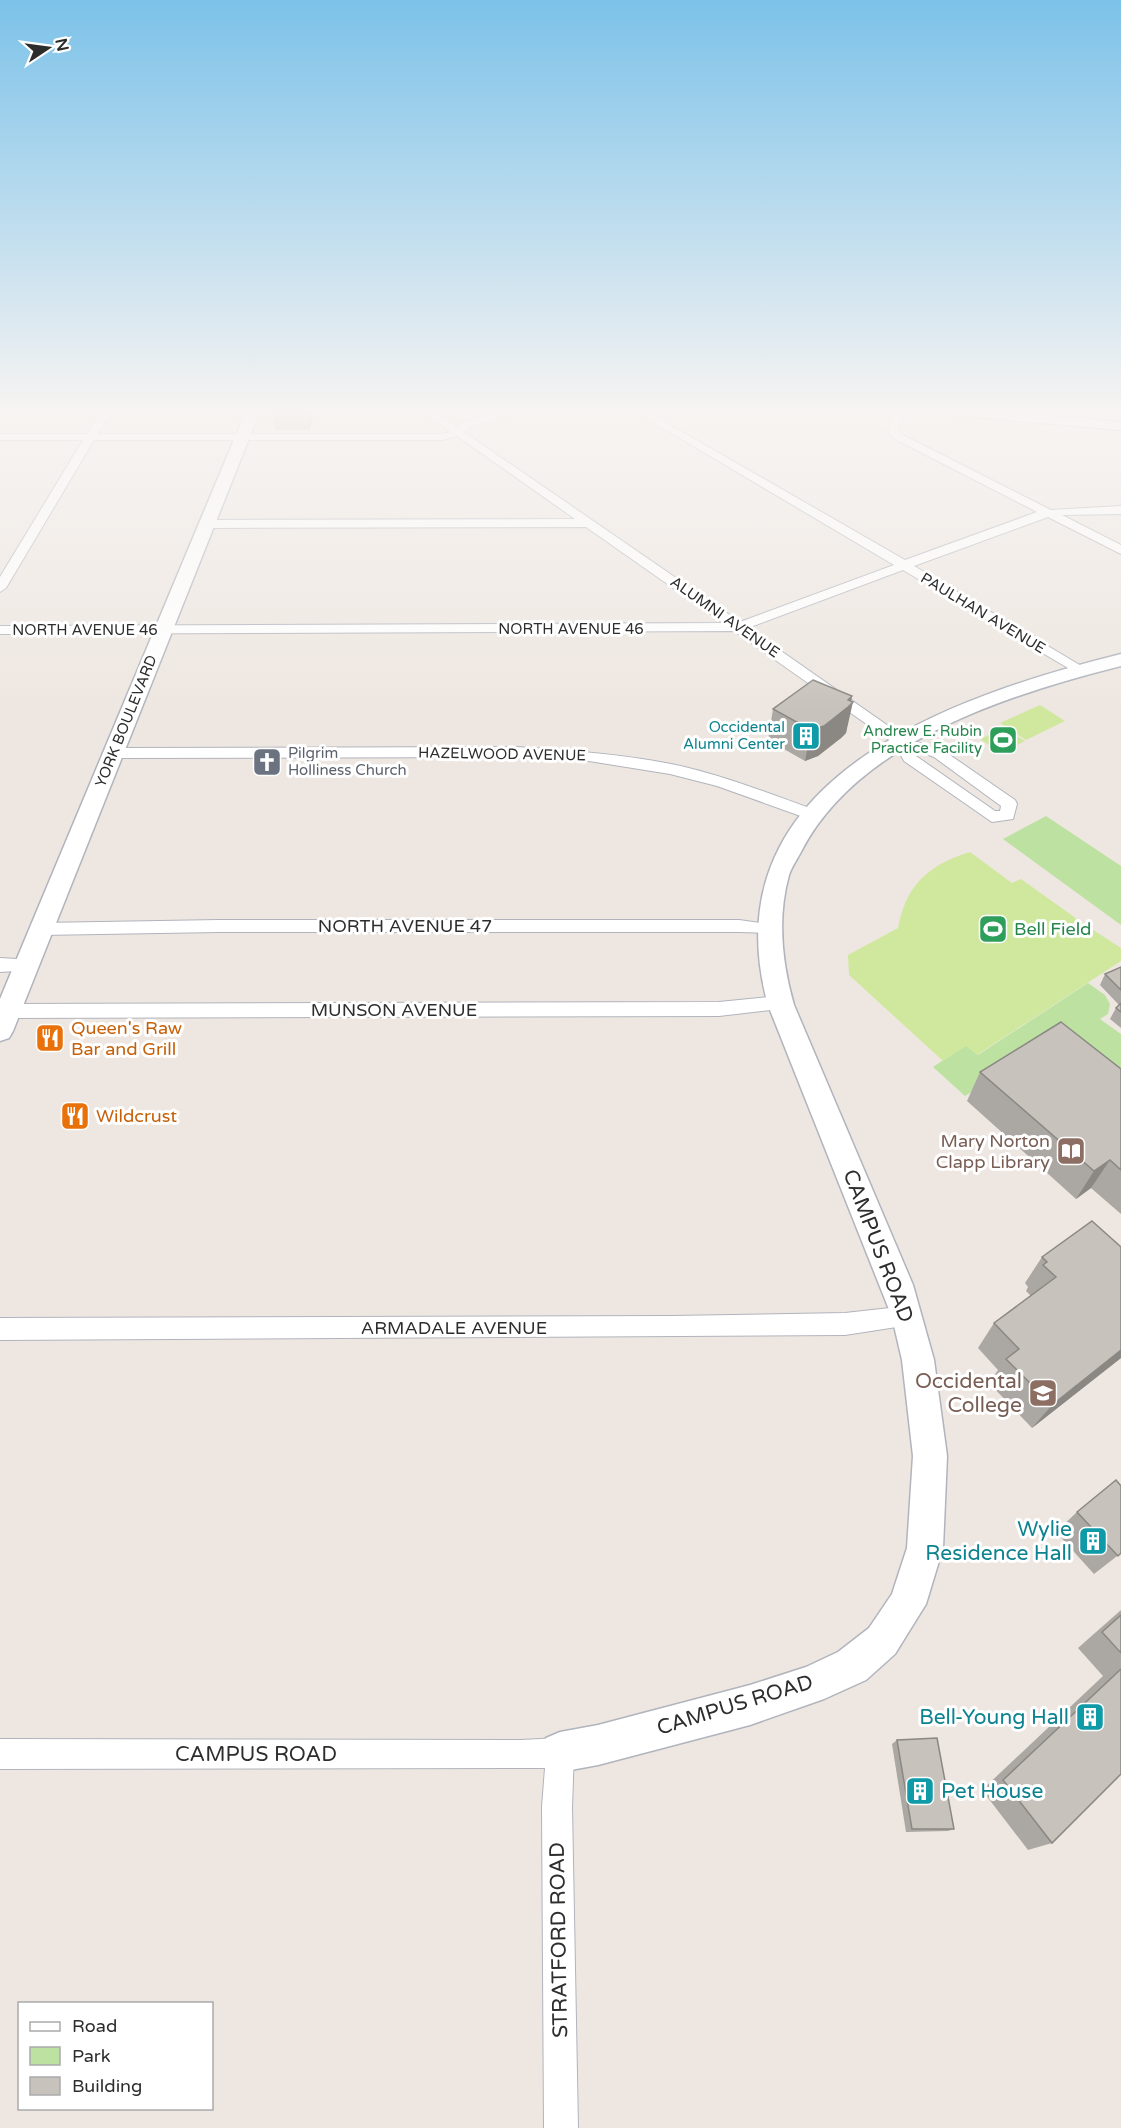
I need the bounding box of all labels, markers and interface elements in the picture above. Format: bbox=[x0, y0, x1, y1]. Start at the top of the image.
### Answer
north arrow bbox=[18, 18, 78, 78]
text: N bbox=[50, 36, 73, 53]
street label: PAULHAN AVENUE bbox=[917, 569, 1049, 657]
street label: ALUMNI AVENUE bbox=[667, 573, 783, 661]
street label: NORTH AVENUE 46 bbox=[498, 620, 644, 638]
street label: NORTH AVENUE 46 bbox=[12, 621, 158, 639]
street label: YORK BOULEVARD bbox=[91, 652, 161, 790]
place label: Occidental Alumni Center bbox=[683, 718, 785, 753]
building icon: Occidental Alumni Center bbox=[790, 720, 822, 752]
place label: Andrew E. Rubin Practice Facility bbox=[863, 722, 982, 757]
sports icon: Andrew E. Rubin Practice Facility bbox=[987, 724, 1019, 756]
place label: Pilgrim Holliness Church bbox=[288, 744, 407, 779]
street label: HAZELWOOD AVENUE bbox=[418, 744, 586, 764]
church icon: Pilgrim Holliness Church bbox=[251, 746, 283, 778]
sports icon: Bell Field bbox=[977, 913, 1009, 945]
street label: NORTH AVENUE 47 bbox=[318, 915, 492, 937]
place label: Bell Field bbox=[1014, 918, 1091, 940]
street label: MUNSON AVENUE bbox=[311, 999, 477, 1021]
place label: Queen's Raw Bar and Grill bbox=[71, 1017, 182, 1060]
restaurant icon: Queen's Raw Bar and Grill bbox=[34, 1022, 66, 1054]
restaurant icon: Wildcrust bbox=[59, 1100, 91, 1132]
place label: Wildcrust bbox=[96, 1105, 177, 1127]
place label: Mary Norton Clapp Library bbox=[936, 1130, 1050, 1173]
library icon: Mary Norton Clapp Library bbox=[1055, 1135, 1087, 1167]
street label: CAMPUS ROAD bbox=[837, 1166, 919, 1326]
street label: ARMADALE AVENUE bbox=[361, 1317, 547, 1339]
place label: Occidental College bbox=[915, 1369, 1022, 1418]
school or university icon: Occidental College bbox=[1027, 1377, 1059, 1409]
place label: Wylie Residence Hall bbox=[925, 1517, 1072, 1566]
building icon: Wylie Residence Hall bbox=[1077, 1525, 1109, 1557]
street label: CAMPUS ROAD bbox=[654, 1669, 816, 1741]
building icon: Bell-Young Hall bbox=[1074, 1701, 1106, 1733]
place label: Bell-Young Hall bbox=[919, 1705, 1069, 1730]
street label: CAMPUS ROAD bbox=[175, 1742, 337, 1767]
building icon: Pet House bbox=[904, 1775, 936, 1807]
place label: Pet House bbox=[941, 1779, 1043, 1804]
street label: STRATFORD ROAD bbox=[545, 1842, 573, 2038]
legend bbox=[18, 2002, 213, 2110]
text: Road bbox=[72, 2015, 117, 2037]
text: Park bbox=[72, 2045, 111, 2067]
text: Building bbox=[72, 2075, 142, 2097]

